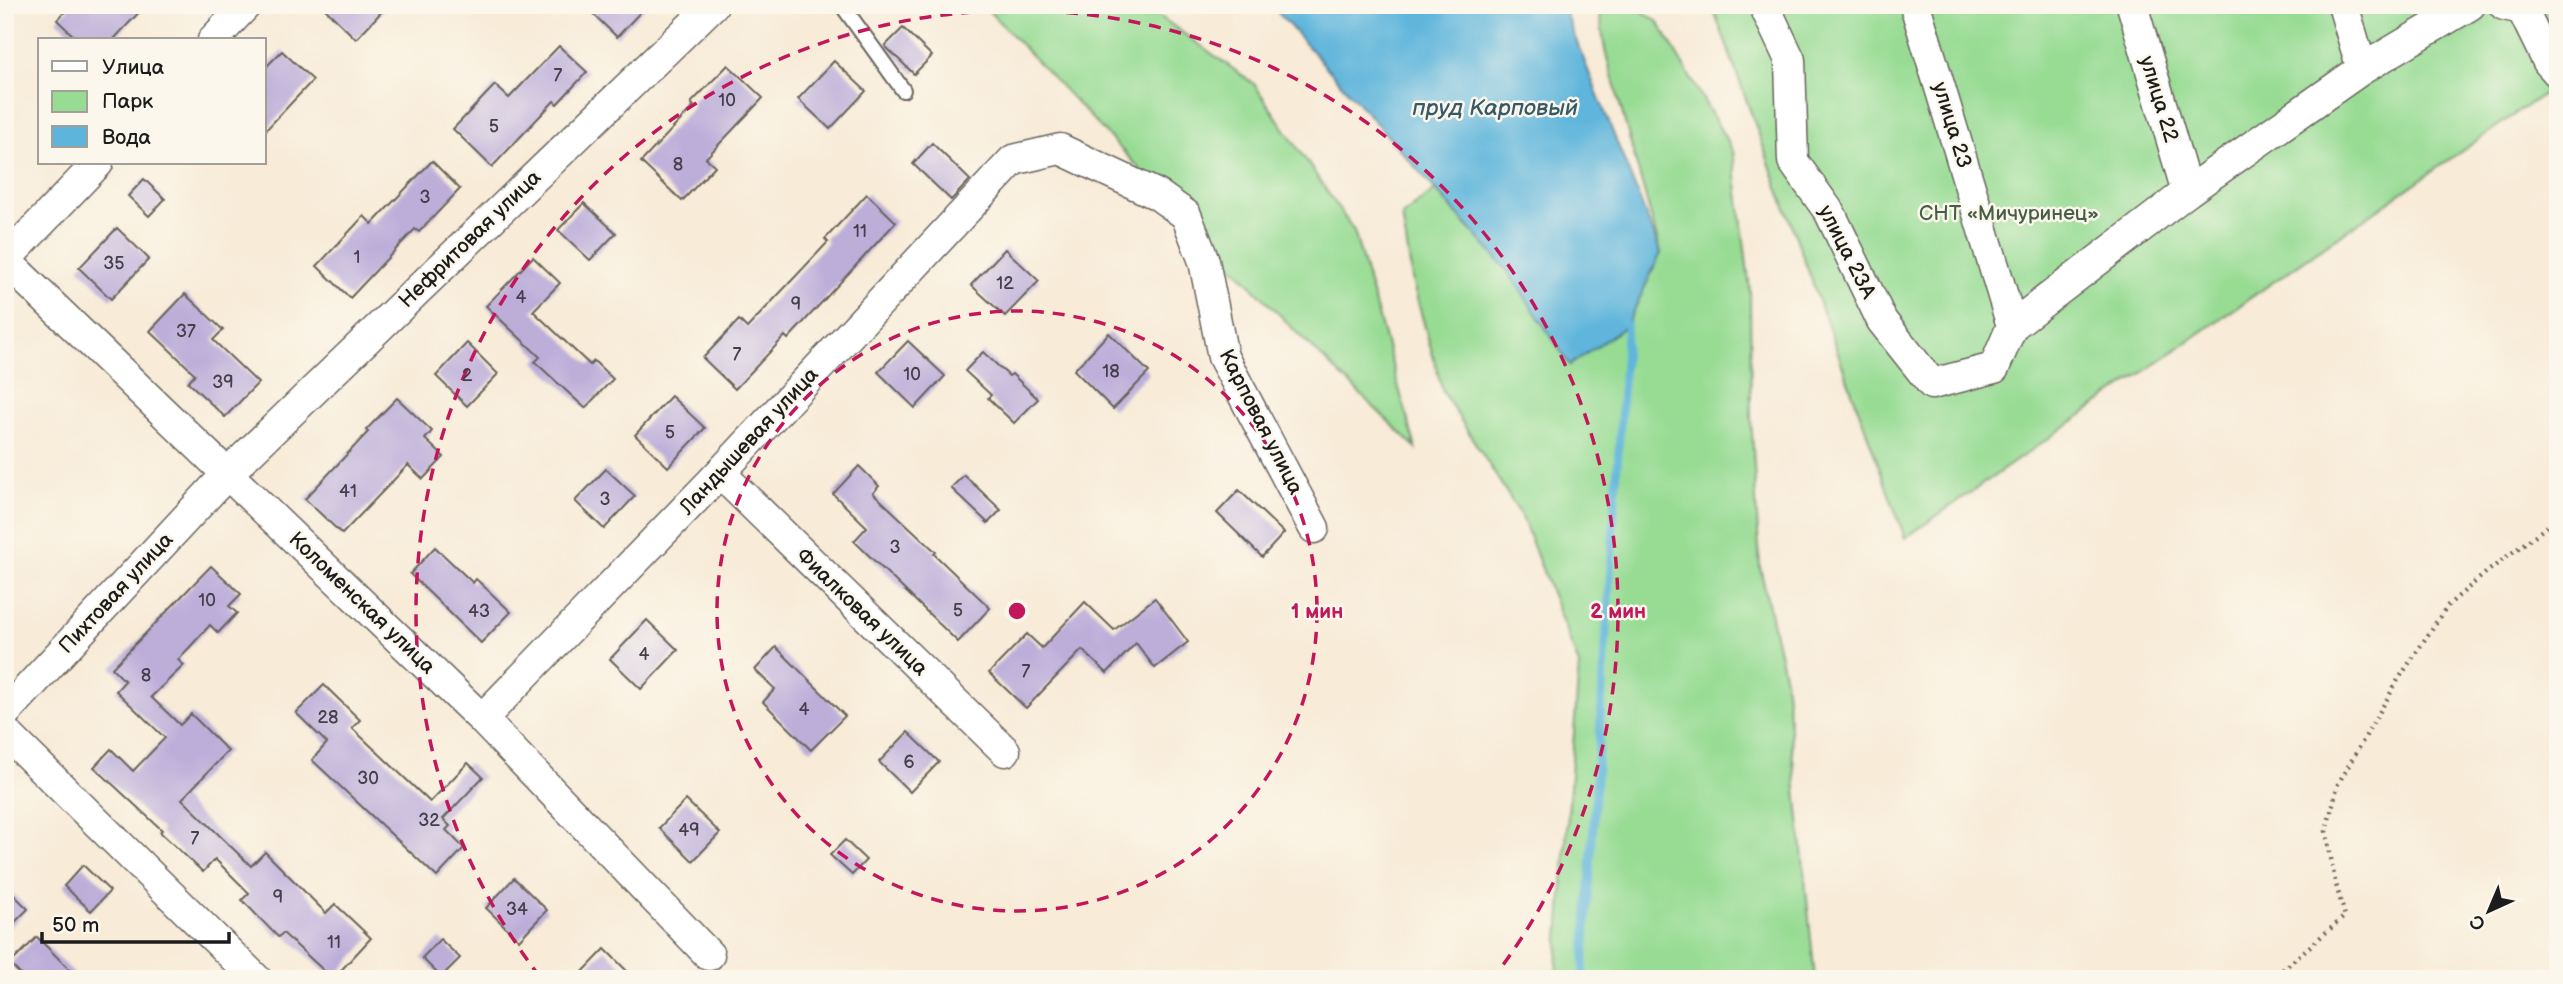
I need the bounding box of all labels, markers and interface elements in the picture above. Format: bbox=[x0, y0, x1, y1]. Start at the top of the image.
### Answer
legend bbox=[38, 38, 266, 164]
street label: улица 22 bbox=[2134, 53, 2184, 146]
text: Улица bbox=[102, 55, 165, 80]
house number: 7 bbox=[554, 65, 563, 86]
street label: улица 23 bbox=[1927, 79, 1977, 171]
text: Парк bbox=[102, 89, 153, 114]
house number: 10 bbox=[718, 90, 736, 111]
water label: пруд Карповый bbox=[1412, 94, 1578, 122]
house number: 5 bbox=[489, 116, 499, 137]
text: Вода bbox=[102, 125, 151, 150]
house number: 8 bbox=[673, 154, 683, 175]
street label: Нефритовая улица bbox=[394, 164, 547, 313]
house number: 3 bbox=[419, 187, 431, 208]
street label: улица 23А bbox=[1813, 201, 1881, 303]
park label: СНТ «Мичуринец» bbox=[1919, 201, 2099, 226]
house number: 11 bbox=[853, 221, 867, 242]
house number: 1 bbox=[354, 247, 360, 268]
house number: 35 bbox=[103, 253, 125, 274]
house number: 12 bbox=[996, 273, 1014, 294]
house number: 4 bbox=[516, 287, 527, 308]
house number: 9 bbox=[791, 294, 801, 315]
house number: 37 bbox=[176, 321, 196, 342]
house number: 7 bbox=[733, 344, 742, 365]
street label: Карповая улица bbox=[1214, 345, 1309, 499]
house number: 18 bbox=[1102, 361, 1120, 382]
street label: Ландышевая улица bbox=[674, 362, 824, 521]
house number: 10 bbox=[903, 364, 921, 385]
house number: 2 bbox=[462, 365, 473, 386]
house number: 39 bbox=[212, 372, 234, 393]
house number: 5 bbox=[665, 422, 675, 443]
house number: 41 bbox=[339, 481, 357, 502]
house number: 3 bbox=[599, 489, 611, 510]
street label: Пихтовая улица bbox=[54, 527, 179, 659]
street label: Коломенская улица bbox=[284, 527, 441, 680]
house number: 3 bbox=[889, 537, 901, 558]
street label: Фиалковая улица bbox=[791, 543, 933, 681]
house number: 10 bbox=[198, 590, 216, 611]
centre of rings bbox=[1005, 599, 1029, 623]
text: 1 мин bbox=[1291, 599, 1343, 624]
text: 2 мин bbox=[1590, 599, 1646, 624]
house number: 5 bbox=[953, 600, 963, 621]
house number: 43 bbox=[468, 601, 490, 622]
house number: 4 bbox=[639, 644, 650, 665]
house number: 7 bbox=[1022, 661, 1031, 682]
house number: 8 bbox=[141, 665, 151, 686]
house number: 4 bbox=[799, 699, 810, 720]
house number: 28 bbox=[317, 707, 339, 728]
house number: 6 bbox=[904, 752, 915, 773]
house number: 30 bbox=[357, 768, 379, 789]
house number: 32 bbox=[418, 810, 440, 831]
house number: 49 bbox=[678, 820, 700, 841]
house number: 7 bbox=[191, 828, 200, 849]
north arrow bbox=[2454, 876, 2524, 946]
house number: 9 bbox=[273, 887, 283, 908]
house number: 34 bbox=[506, 899, 528, 920]
scale bar bbox=[42, 900, 229, 944]
text: С bbox=[2465, 909, 2491, 935]
text: 50 m bbox=[52, 913, 99, 938]
house number: 11 bbox=[327, 932, 341, 953]

